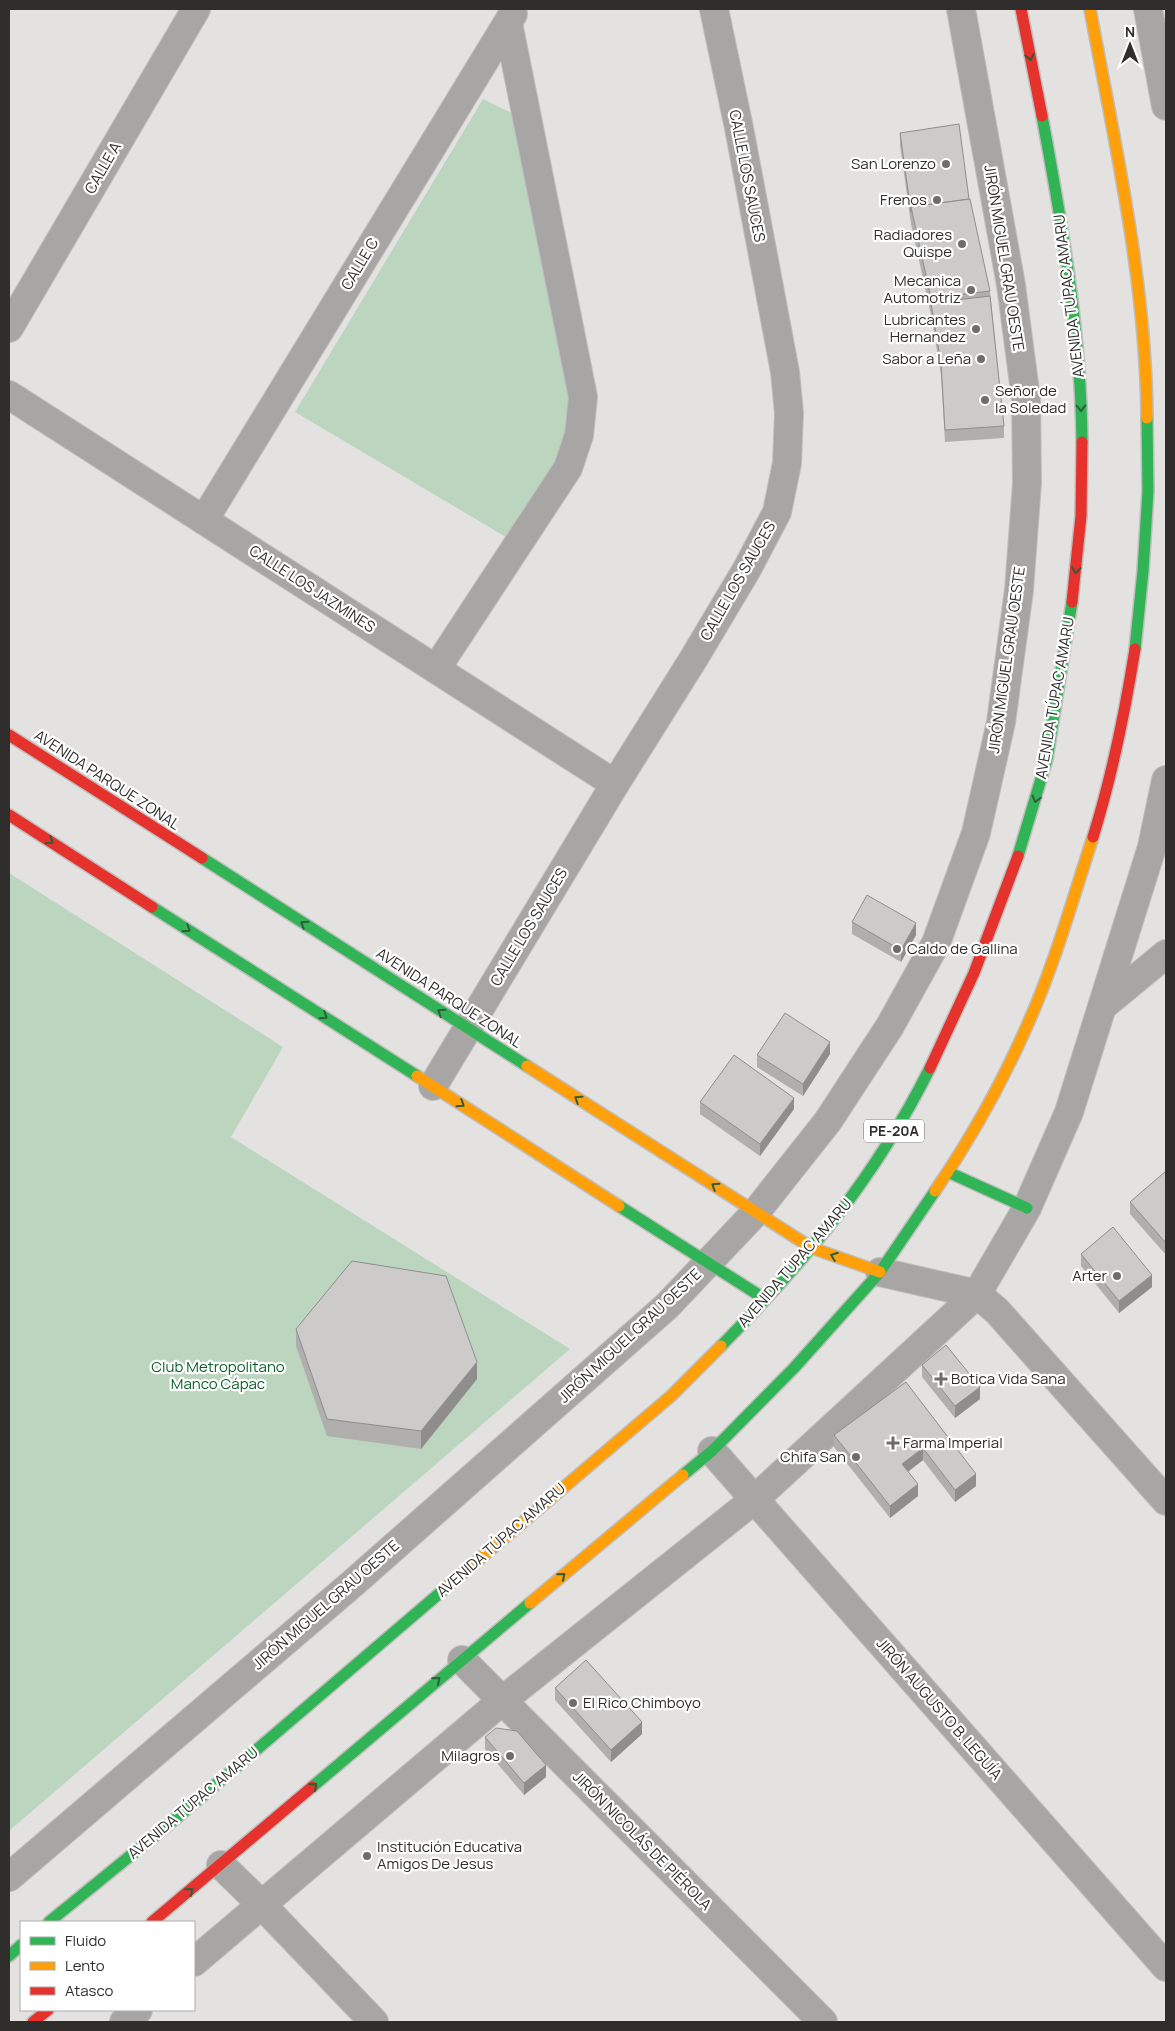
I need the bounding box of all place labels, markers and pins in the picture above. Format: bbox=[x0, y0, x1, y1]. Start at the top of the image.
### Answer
place label: San Lorenzo bbox=[851, 153, 936, 174]
marker: San Lorenzo bbox=[940, 158, 952, 170]
place label: Frenos bbox=[880, 189, 927, 210]
marker: Frenos bbox=[931, 194, 943, 206]
place label: Radiadores Quispe bbox=[874, 224, 952, 262]
marker: Radiadores Quispe bbox=[956, 238, 968, 250]
place label: Mecanica Automotriz bbox=[884, 270, 961, 308]
marker: Mecanica Automotriz bbox=[965, 284, 977, 296]
place label: Lubricantes Hernandez bbox=[884, 309, 966, 347]
marker: Lubricantes Hernandez bbox=[970, 323, 982, 335]
place label: Sabor a Leña bbox=[882, 348, 971, 369]
marker: Sabor a Leña bbox=[975, 353, 987, 365]
place label: Señor de la Soledad bbox=[995, 380, 1066, 418]
marker: Señor de la Soledad bbox=[979, 394, 991, 406]
place label: Caldo de Gallina bbox=[907, 938, 1018, 959]
marker: Caldo de Gallina bbox=[891, 943, 903, 955]
place label: Arter bbox=[1072, 1265, 1108, 1286]
marker: Arter bbox=[1111, 1270, 1123, 1282]
place label: Botica Vida Sana bbox=[951, 1368, 1065, 1389]
marker: Botica Vida Sana bbox=[935, 1373, 947, 1385]
place label: Farma Imperial bbox=[903, 1432, 1003, 1453]
marker: Farma Imperial bbox=[887, 1437, 899, 1449]
place label: Chifa San bbox=[780, 1446, 846, 1467]
marker: Chifa San bbox=[850, 1451, 862, 1463]
place label: El Rico Chimboyo bbox=[583, 1692, 701, 1713]
marker: El Rico Chimboyo bbox=[567, 1697, 579, 1709]
place label: Milagros bbox=[441, 1745, 500, 1766]
marker: Milagros bbox=[504, 1750, 516, 1762]
place label: Institución Educativa Amigos De Jesus bbox=[377, 1836, 522, 1874]
marker: Institución Educativa Amigos De Jesus bbox=[361, 1850, 373, 1862]

